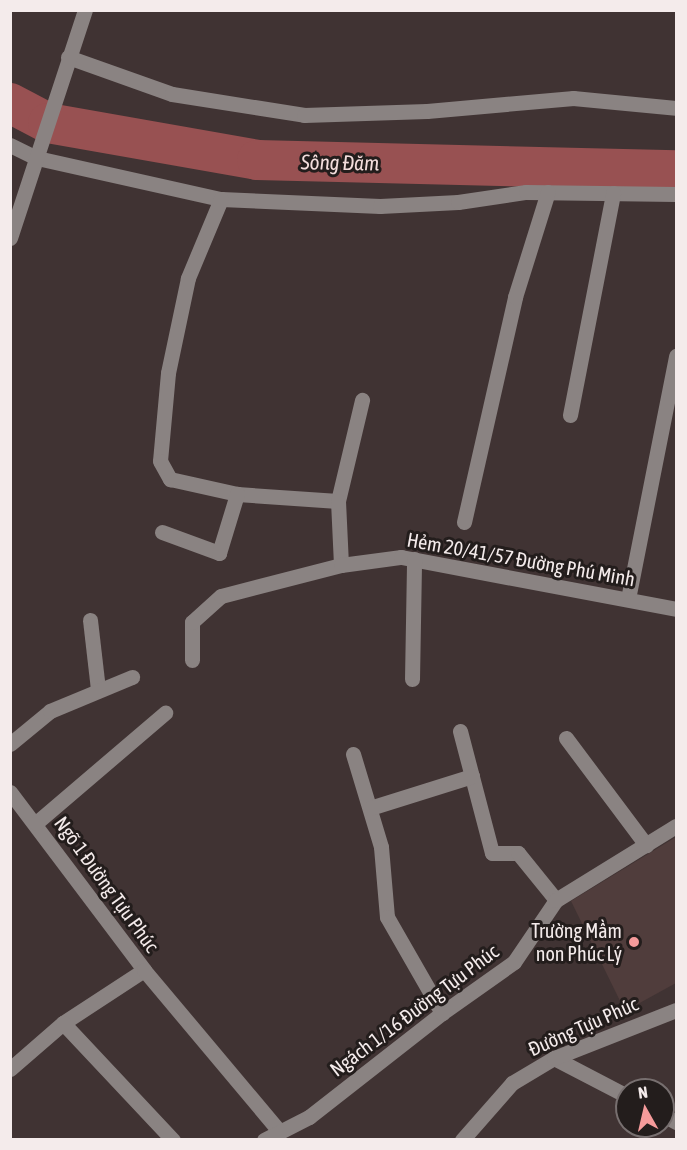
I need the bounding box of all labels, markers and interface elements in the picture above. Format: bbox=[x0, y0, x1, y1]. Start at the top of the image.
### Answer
water label: Sông Đăm bbox=[301, 149, 379, 175]
street label: Hẻm 20/41/57 Đường Phú Minh bbox=[405, 527, 637, 591]
street label: Ngõ 1 Đường Tựu Phúc bbox=[50, 811, 164, 957]
place label: Trường Mầm non Phúc Lý bbox=[531, 918, 622, 965]
marker: Trường Mầm non Phúc Lý bbox=[627, 935, 641, 949]
street label: Ngách 1/16 Đường Tựu Phúc bbox=[325, 939, 503, 1081]
street label: Đường Tựu Phúc bbox=[524, 991, 642, 1061]
north arrow bbox=[615, 1078, 675, 1138]
text: N bbox=[637, 1083, 649, 1102]

